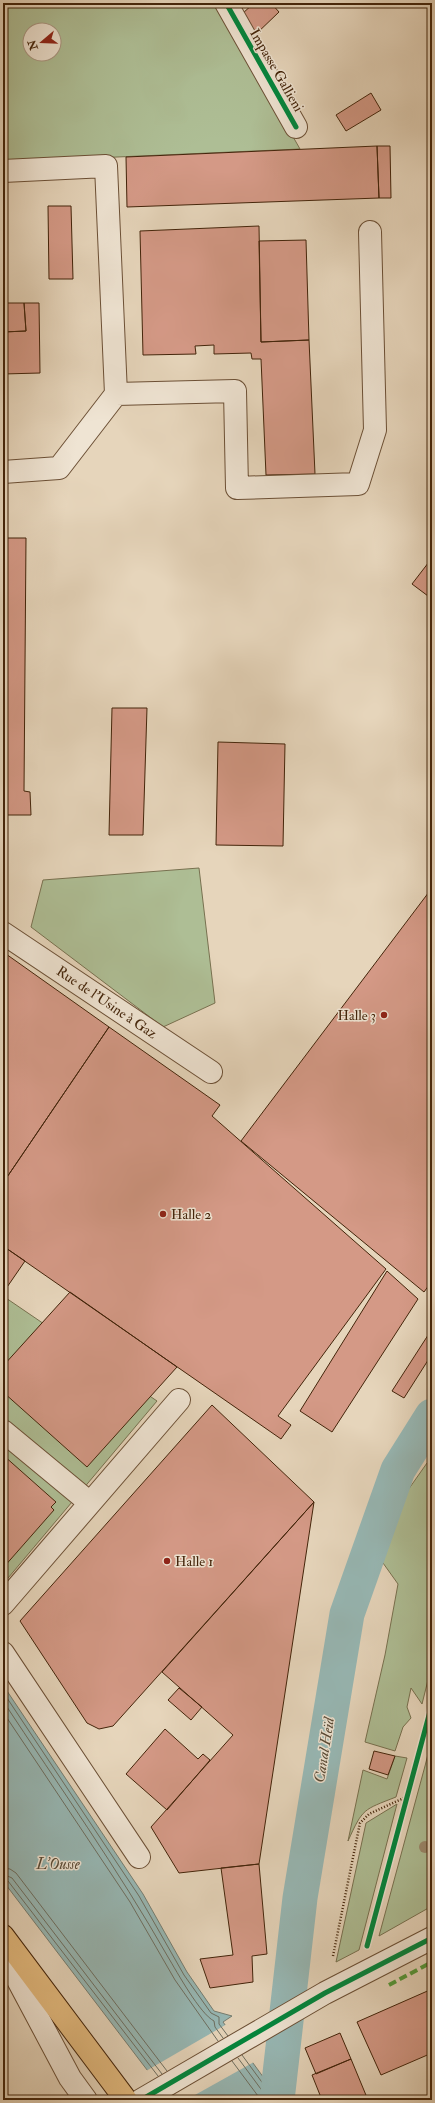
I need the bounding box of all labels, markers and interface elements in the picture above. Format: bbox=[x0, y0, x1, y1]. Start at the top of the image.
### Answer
north arrow bbox=[22, 22, 62, 62]
street label: Impasse Gallieni bbox=[245, 26, 307, 115]
text: N bbox=[25, 37, 41, 53]
street label: Rue de l'Usine à Gaz bbox=[53, 962, 160, 1042]
place label: Halle 3 bbox=[337, 1007, 376, 1024]
marker: Halle 3 bbox=[379, 1010, 389, 1020]
place label: Halle 2 bbox=[171, 1206, 211, 1223]
marker: Halle 2 bbox=[158, 1209, 168, 1219]
place label: Halle 1 bbox=[175, 1553, 213, 1570]
marker: Halle 1 bbox=[162, 1556, 172, 1566]
water label: Canal Heïd bbox=[310, 1714, 339, 1784]
water label: L'Ousse bbox=[35, 1855, 81, 1874]

